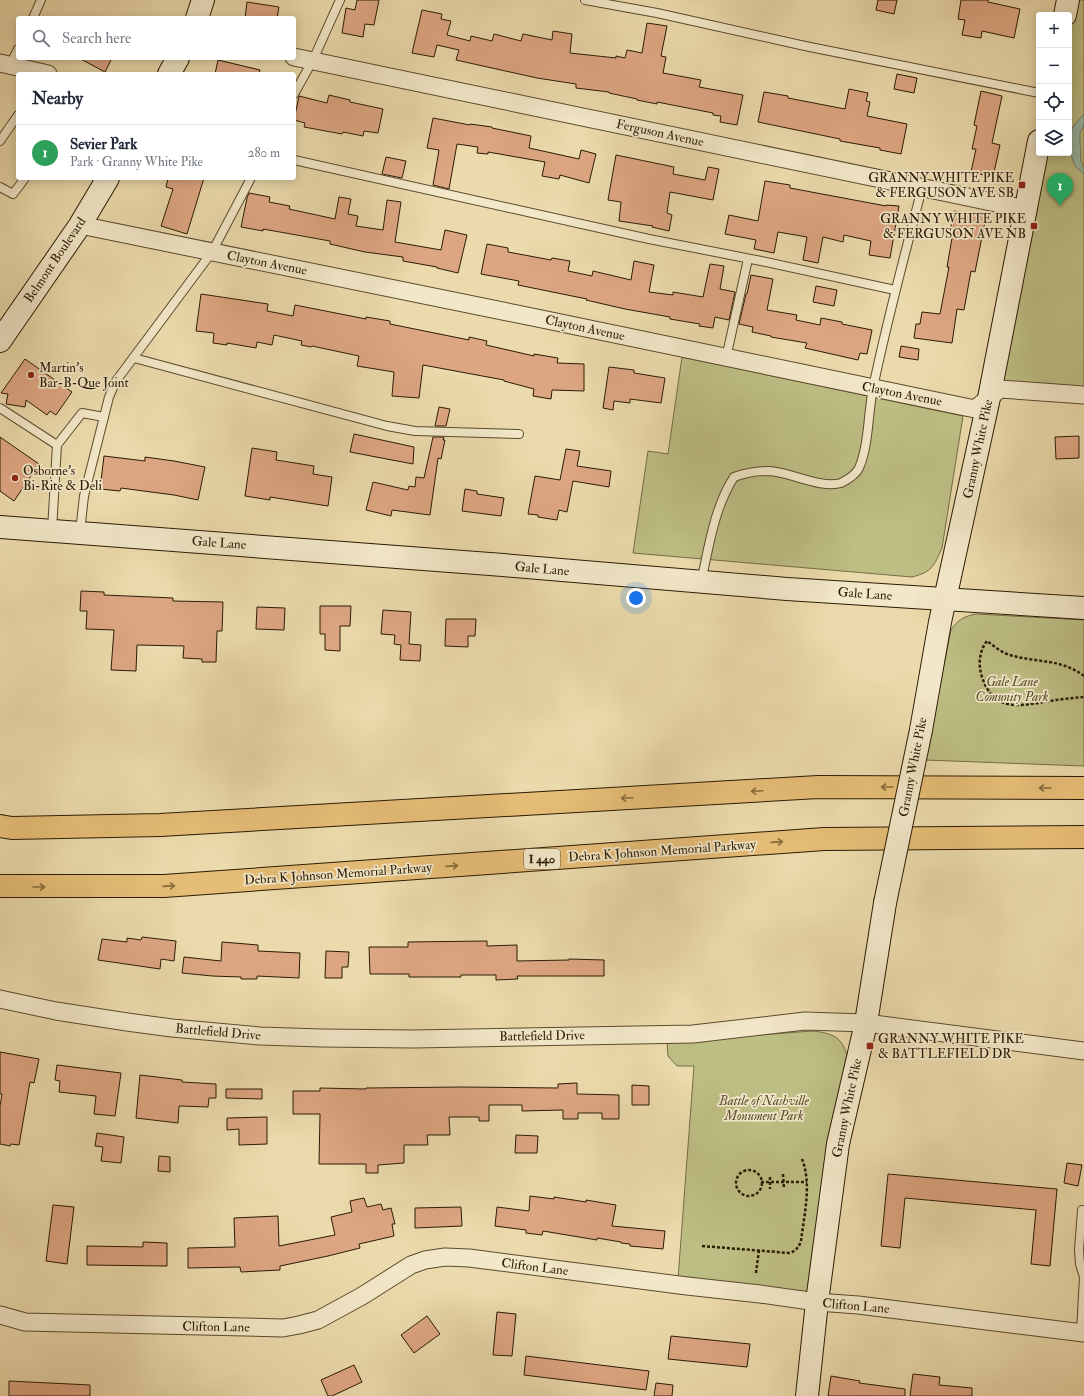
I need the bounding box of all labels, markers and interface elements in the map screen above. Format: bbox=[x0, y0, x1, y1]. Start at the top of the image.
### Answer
map controls bbox=[1036, 12, 1072, 156]
button: + bbox=[1036, 12, 1072, 48]
search box bbox=[16, 16, 296, 60]
icon: search bbox=[30, 27, 52, 49]
text: Search here bbox=[62, 29, 131, 48]
button: − bbox=[1036, 48, 1072, 84]
button: locate bbox=[1036, 84, 1072, 120]
text: Nearby bbox=[32, 88, 83, 109]
street label: Ferguson Avenue bbox=[615, 116, 706, 150]
button: layers bbox=[1036, 120, 1072, 156]
text: Sevier Park bbox=[70, 135, 137, 154]
text: 1 bbox=[43, 145, 47, 161]
text: 280 m bbox=[248, 145, 280, 161]
text: Park · Granny White Pike bbox=[70, 154, 203, 170]
place label: GRANNY WHITE PIKE & FERGUSON AVE SB bbox=[868, 170, 1014, 201]
pin: 1 bbox=[1047, 173, 1073, 206]
marker: GRANNY WHITE PIKE & FERGUSON AVE SB bbox=[1017, 180, 1027, 190]
place label: GRANNY WHITE PIKE & FERGUSON AVE NB bbox=[880, 211, 1026, 242]
street label: Belmont Boulevard bbox=[21, 214, 90, 306]
marker: GRANNY WHITE PIKE & FERGUSON AVE NB bbox=[1029, 221, 1039, 231]
street label: Clayton Avenue bbox=[225, 247, 309, 280]
street label: Clayton Avenue bbox=[543, 312, 627, 345]
place label: Martin's Bar-B-Que Joint bbox=[39, 360, 129, 391]
marker: Martin's Bar-B-Que Joint bbox=[26, 370, 36, 380]
street label: Clayton Avenue bbox=[860, 378, 944, 411]
street label: Granny White Pike bbox=[960, 397, 997, 500]
place label: Osborne's Bi-Rite & Deli bbox=[23, 463, 102, 494]
marker: Osborne's Bi-Rite & Deli bbox=[10, 473, 20, 483]
street label: Gale Lane bbox=[191, 533, 247, 553]
street label: Gale Lane bbox=[514, 559, 570, 579]
street label: Gale Lane bbox=[837, 584, 893, 604]
your location bbox=[626, 588, 646, 608]
park label: Gale Lane Comunity Park bbox=[976, 674, 1048, 705]
street label: Granny White Pike bbox=[895, 715, 932, 818]
one-way arrow bbox=[881, 783, 894, 791]
one-way arrow bbox=[1039, 784, 1052, 792]
one-way arrow bbox=[751, 787, 764, 794]
one-way arrow bbox=[621, 795, 634, 802]
street label: Debra K Johnson Memorial Parkway bbox=[568, 836, 757, 867]
one-way arrow bbox=[770, 839, 783, 846]
road number: I 440 bbox=[524, 849, 560, 869]
street label: Debra K Johnson Memorial Parkway bbox=[244, 859, 433, 890]
one-way arrow bbox=[445, 862, 458, 869]
one-way arrow bbox=[162, 882, 175, 889]
one-way arrow bbox=[32, 883, 45, 891]
street label: Battlefield Drive bbox=[175, 1020, 262, 1044]
street label: Battlefield Drive bbox=[499, 1027, 586, 1045]
place label: GRANNY WHITE PIKE & BATTLEFIELD DR bbox=[878, 1031, 1024, 1062]
marker: GRANNY WHITE PIKE & BATTLEFIELD DR bbox=[865, 1041, 875, 1051]
street label: Granny White Pike bbox=[829, 1056, 866, 1159]
park label: Battle of Nashville Monument Park bbox=[718, 1093, 810, 1124]
street label: Clifton Lane bbox=[501, 1255, 570, 1279]
street label: Clifton Lane bbox=[822, 1295, 891, 1317]
street label: Clifton Lane bbox=[182, 1318, 250, 1336]

